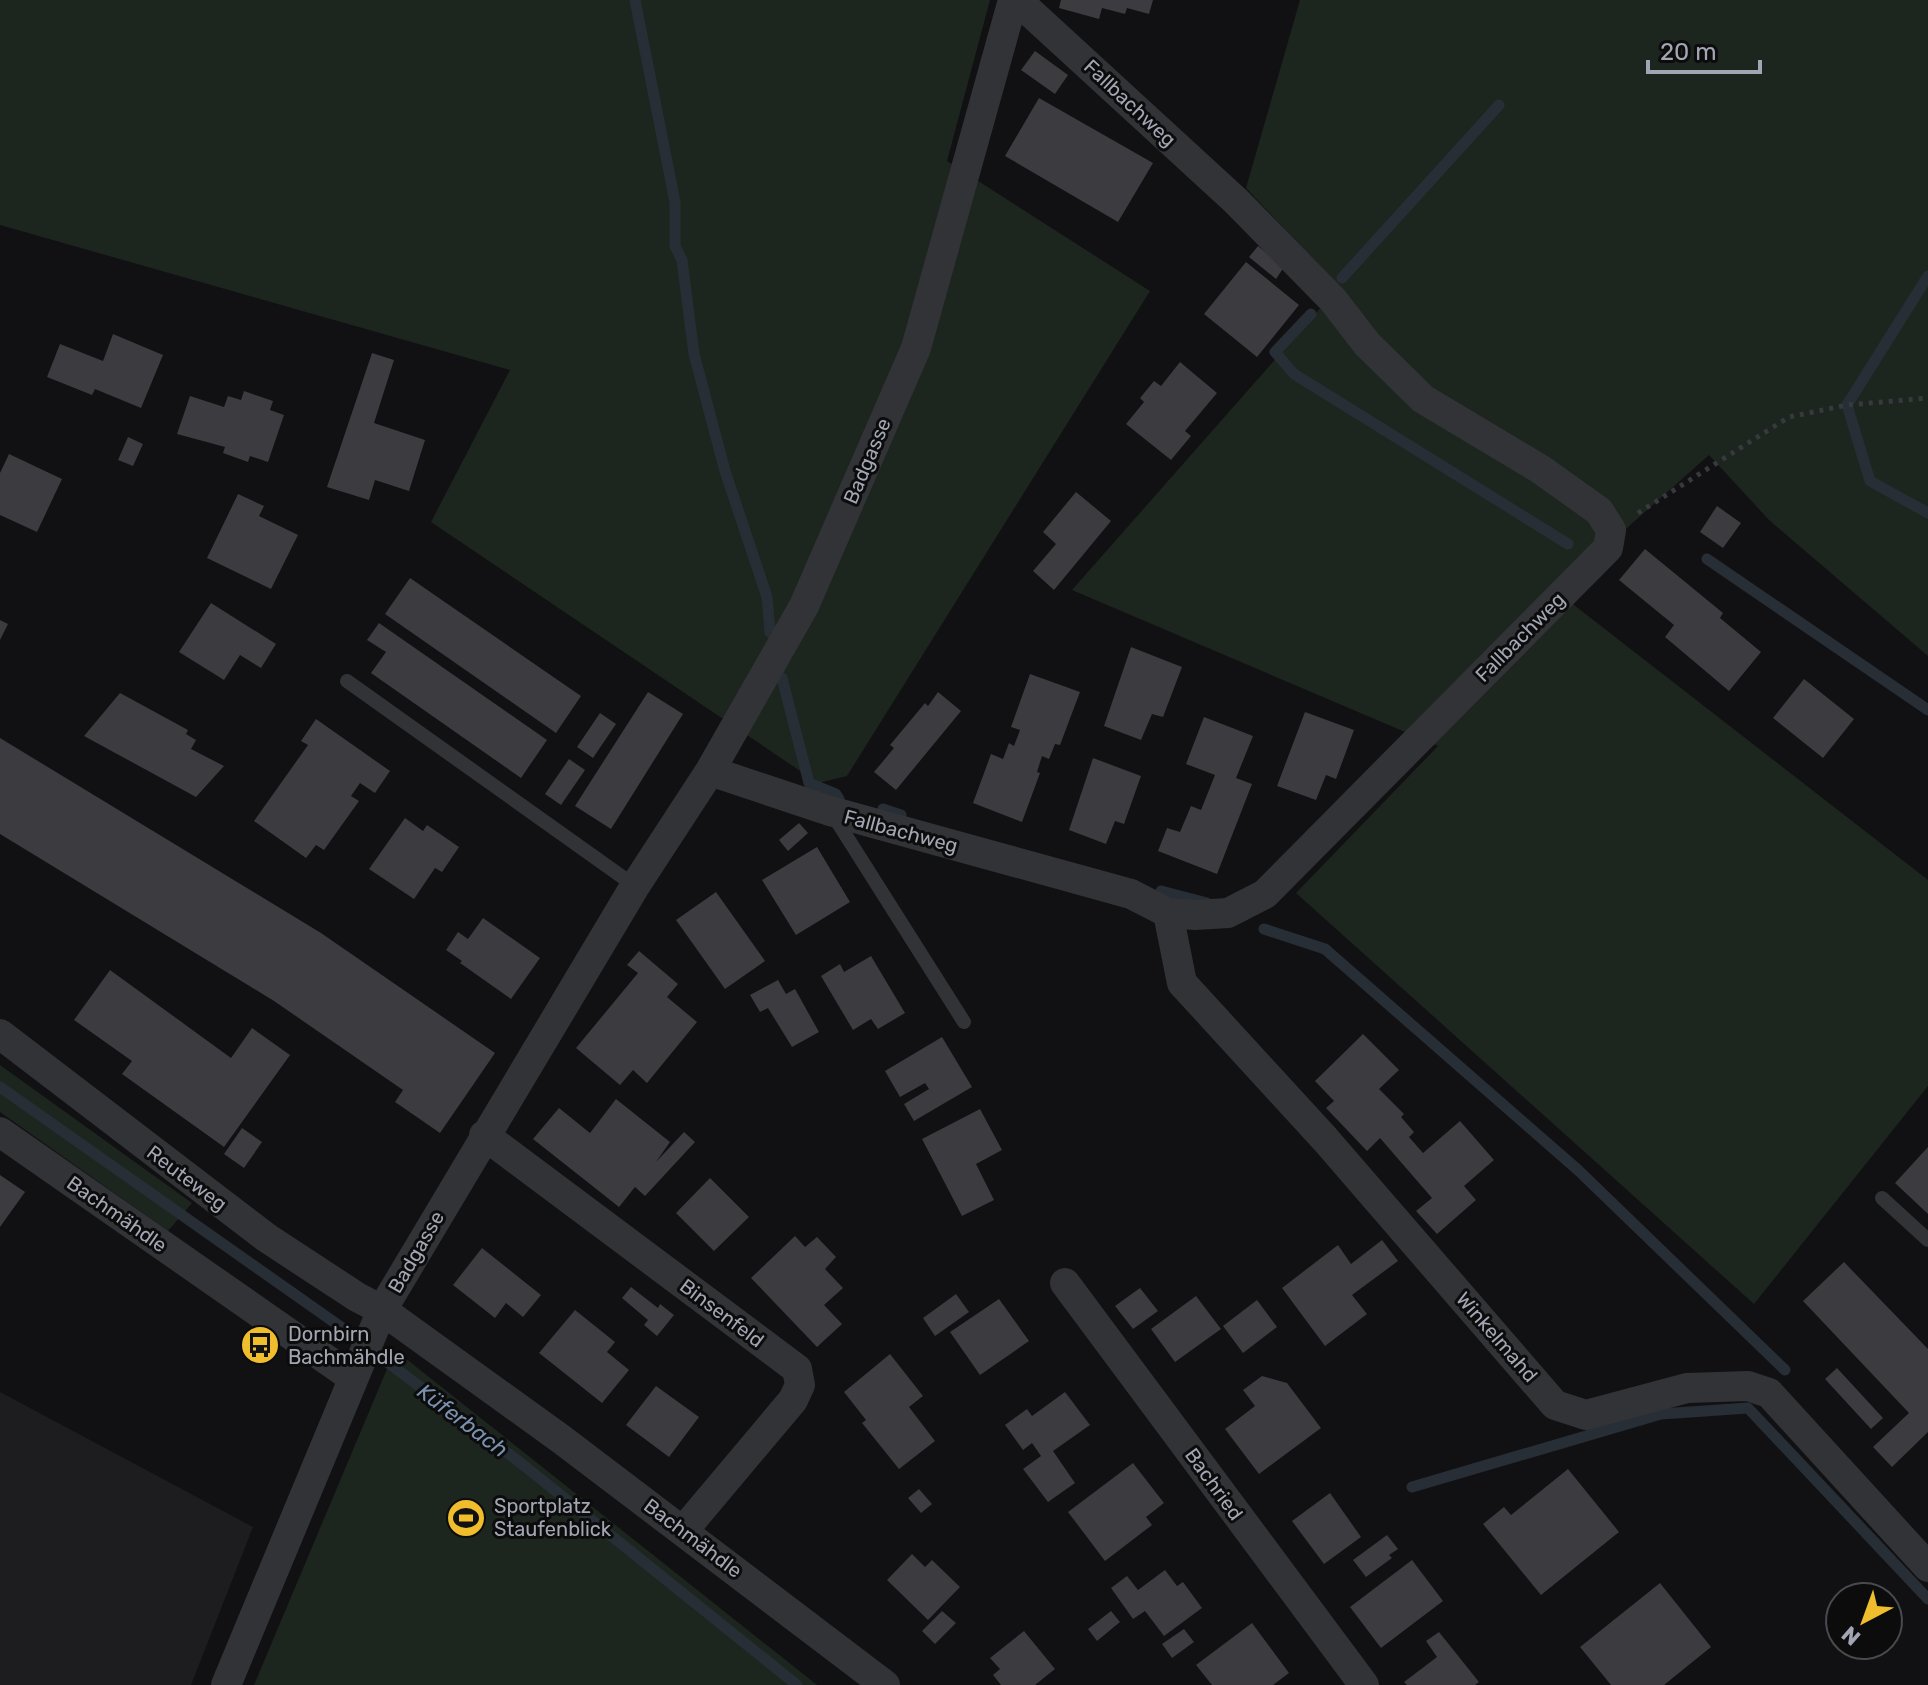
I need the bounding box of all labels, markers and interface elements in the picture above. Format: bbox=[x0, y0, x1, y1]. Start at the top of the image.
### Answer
scale bar bbox=[1648, 24, 1760, 74]
text: 20 m bbox=[1660, 38, 1717, 66]
street label: Fallbachweg bbox=[1079, 54, 1181, 152]
street label: Badgasse bbox=[838, 414, 896, 508]
street label: Fallbachweg bbox=[1470, 587, 1570, 687]
street label: Fallbachweg bbox=[841, 804, 961, 858]
street label: Reuteweg bbox=[142, 1140, 232, 1216]
street label: Bachmähdle bbox=[62, 1171, 172, 1257]
street label: Badgasse bbox=[383, 1207, 449, 1297]
street label: Binsenfeld bbox=[675, 1274, 769, 1352]
street label: Winkelmahd bbox=[1451, 1287, 1543, 1387]
place label: Dornbirn Bachmähdle bbox=[288, 1322, 405, 1369]
bus stop icon: Dornbirn Bachmähdle bbox=[239, 1324, 281, 1366]
water label: Küferbach bbox=[412, 1378, 513, 1463]
street label: Bachried bbox=[1180, 1443, 1248, 1525]
street label: Bachmähdle bbox=[639, 1493, 747, 1583]
place label: Sportplatz Staufenblick bbox=[494, 1494, 612, 1541]
sports icon: Sportplatz Staufenblick bbox=[445, 1497, 487, 1539]
north arrow bbox=[1824, 1581, 1904, 1661]
text: N bbox=[1836, 1620, 1866, 1651]

